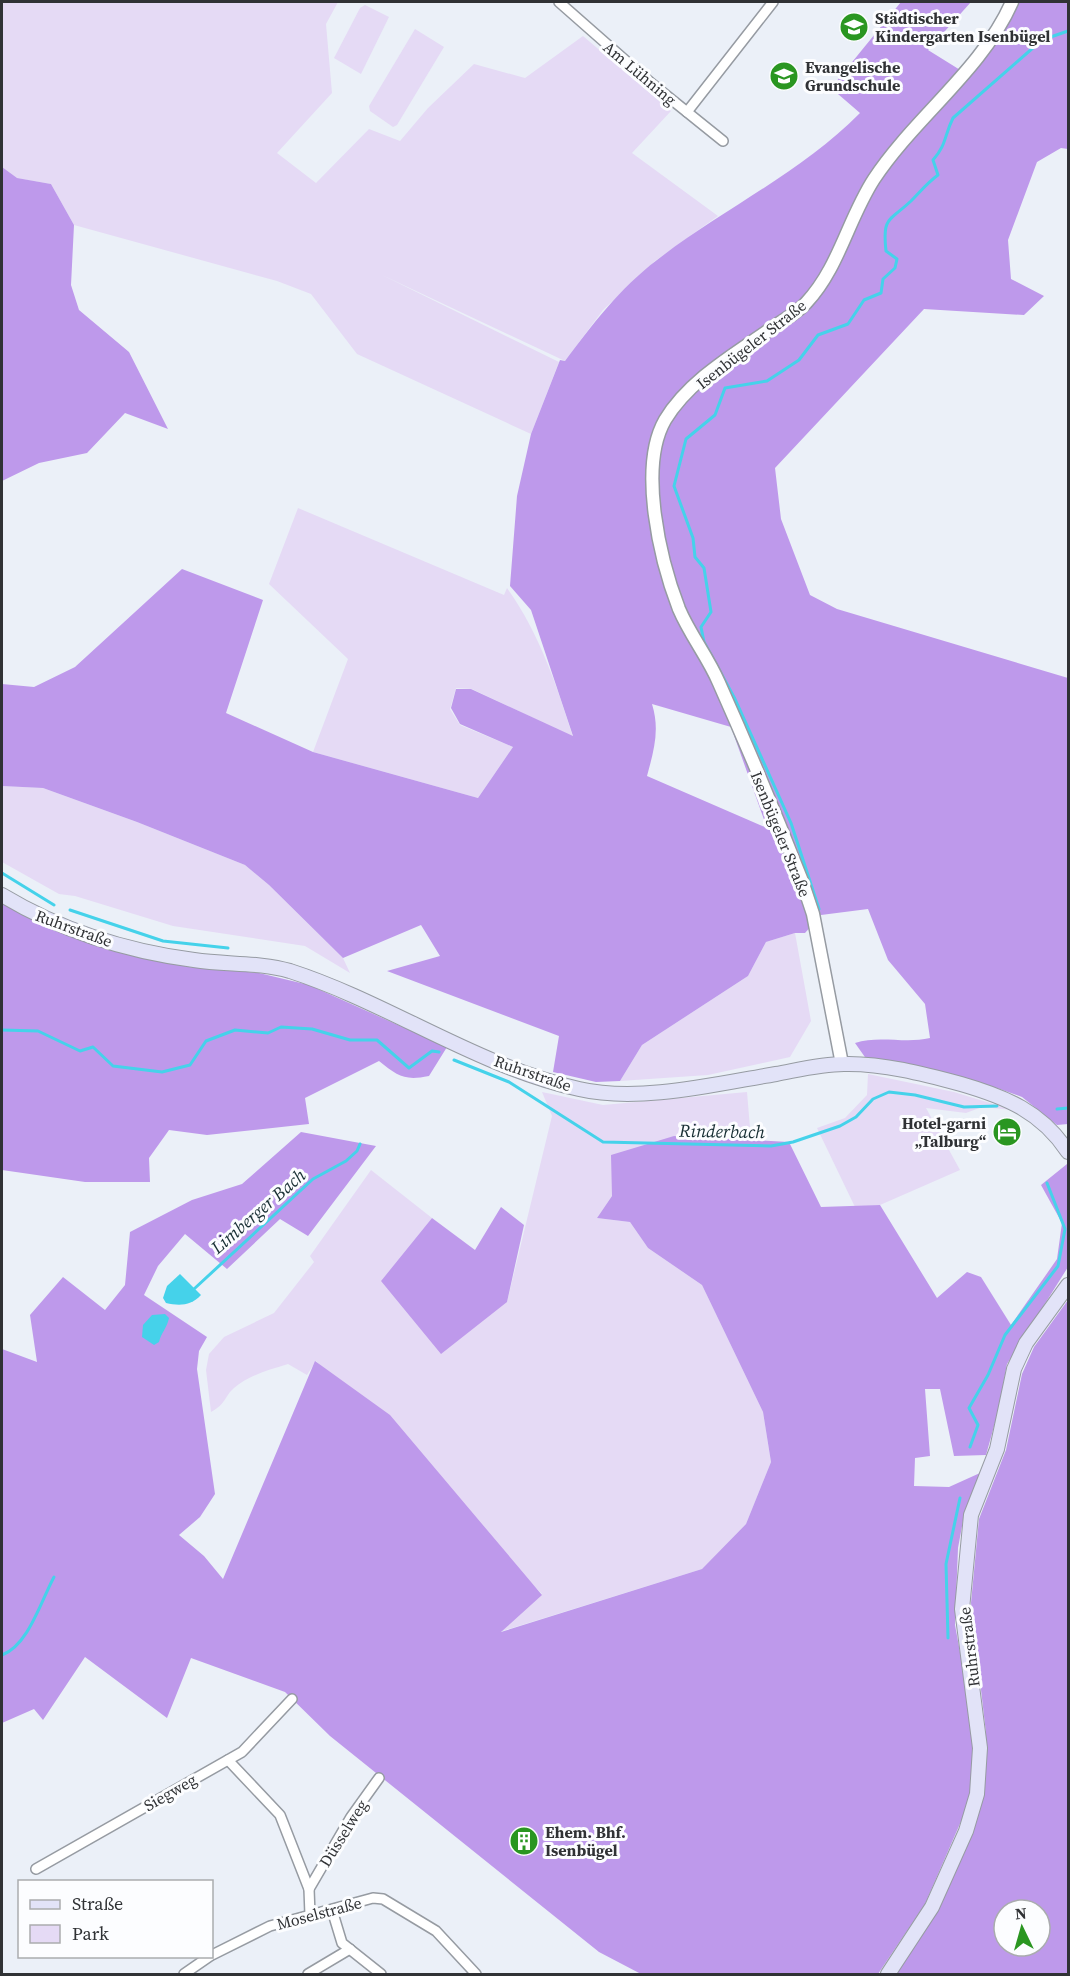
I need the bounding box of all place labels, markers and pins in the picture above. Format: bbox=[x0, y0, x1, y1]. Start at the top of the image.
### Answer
place label: Städtischer Kindergarten Isenbügel bbox=[875, 7, 1050, 47]
school or university icon: Städtischer Kindergarten Isenbügel bbox=[838, 11, 870, 43]
place label: Evangelische Grundschule bbox=[805, 56, 900, 96]
school or university icon: Evangelische Grundschule bbox=[768, 60, 800, 92]
place label: Hotel-garni „Talburg“ bbox=[902, 1112, 986, 1152]
hotel icon: Hotel-garni „Talburg“ bbox=[991, 1116, 1023, 1148]
place label: Ehem. Bhf. Isenbügel bbox=[545, 1821, 626, 1861]
building icon: Ehem. Bhf. Isenbügel bbox=[508, 1825, 540, 1857]

